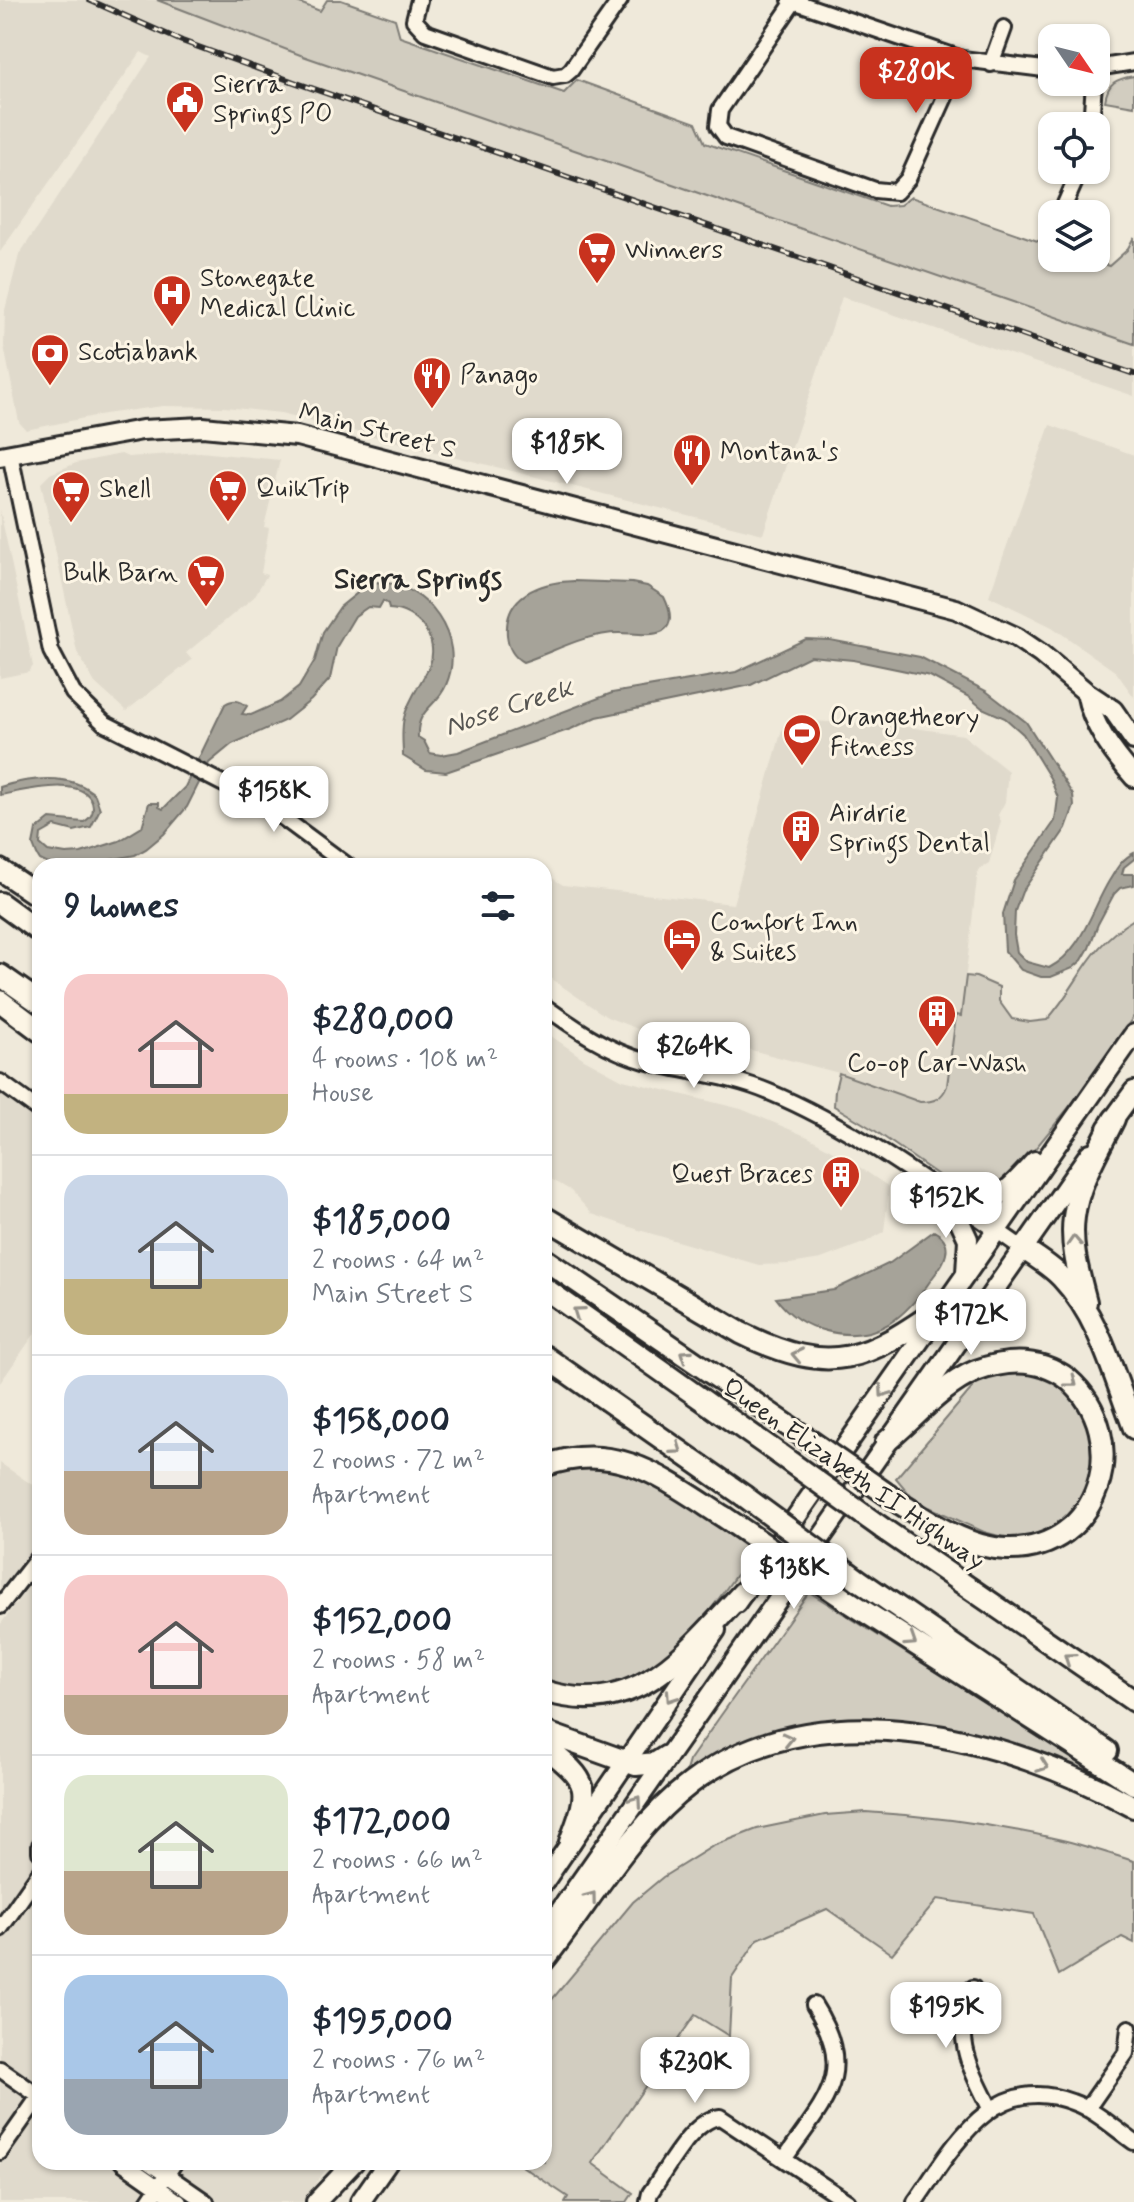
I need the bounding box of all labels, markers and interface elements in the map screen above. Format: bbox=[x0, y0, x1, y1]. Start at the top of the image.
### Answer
north arrow bbox=[1038, 24, 1110, 96]
map controls bbox=[1038, 24, 1110, 272]
pin: $280K bbox=[860, 47, 972, 115]
text: $280K bbox=[878, 56, 954, 90]
place label: Sierra Springs PO bbox=[213, 68, 332, 135]
public building icon: Sierra Springs PO bbox=[164, 79, 206, 134]
button: locate bbox=[1038, 112, 1110, 184]
button: layers bbox=[1038, 200, 1110, 272]
supermarket icon: Winners bbox=[576, 230, 618, 285]
place label: Winners bbox=[625, 234, 723, 268]
place label: Stonegate Medical Clinic bbox=[200, 262, 355, 326]
hospital icon: Stonegate Medical Clinic bbox=[151, 273, 193, 328]
bank icon: Scotiabank bbox=[29, 332, 71, 387]
place label: Scotiabank bbox=[78, 336, 198, 370]
restaurant icon: Panago bbox=[411, 355, 453, 410]
place label: Panago bbox=[460, 359, 538, 395]
street label: Main Street S bbox=[295, 396, 459, 468]
pin: $185K bbox=[511, 418, 623, 486]
text: $185K bbox=[530, 427, 604, 461]
restaurant icon: Montana's bbox=[671, 432, 713, 487]
place label: Montana's bbox=[720, 436, 838, 470]
supermarket icon: QuikTrip bbox=[207, 468, 249, 523]
supermarket icon: Shell bbox=[50, 469, 92, 524]
place label: QuikTrip bbox=[256, 472, 350, 506]
place label: Shell bbox=[99, 473, 151, 507]
supermarket icon: Bulk Barn bbox=[185, 553, 227, 608]
place label: Bulk Barn bbox=[63, 557, 178, 591]
district label: Sierra Springs bbox=[334, 562, 502, 602]
water label: Nose Creek bbox=[440, 669, 579, 746]
place label: Orangetheory Fitness bbox=[830, 701, 979, 765]
sports icon: Orangetheory Fitness bbox=[781, 712, 823, 767]
pin: $158K bbox=[218, 766, 330, 834]
text: $158K bbox=[237, 775, 311, 809]
place label: Airdrie Springs Dental bbox=[829, 797, 990, 864]
building icon: Airdrie Springs Dental bbox=[780, 808, 822, 863]
text: 9 homes bbox=[64, 884, 179, 929]
icon: filters bbox=[476, 884, 520, 928]
place label: Comfort Inn & Suites bbox=[710, 906, 858, 970]
hotel icon: Comfort Inn & Suites bbox=[661, 917, 703, 972]
building icon: Co-op Car-Wash bbox=[916, 993, 958, 1048]
text: $280,000 bbox=[312, 998, 454, 1043]
icon: home bbox=[128, 1006, 224, 1102]
pin: $264K bbox=[638, 1022, 750, 1090]
text: $264K bbox=[656, 1031, 732, 1065]
text: 4 rooms · 108 m² bbox=[312, 1043, 498, 1077]
place label: Co-op Car-Wash bbox=[847, 1047, 1027, 1081]
text: House bbox=[312, 1077, 373, 1111]
building icon: Quest Braces bbox=[820, 1154, 862, 1209]
place label: Quest Braces bbox=[671, 1158, 813, 1192]
pin: $152K bbox=[890, 1172, 1002, 1240]
text: $152K bbox=[909, 1181, 983, 1215]
text: $185,000 bbox=[312, 1199, 451, 1244]
icon: home bbox=[128, 1207, 224, 1303]
one-way arrow bbox=[1066, 1234, 1083, 1247]
text: 2 rooms · 64 m² bbox=[312, 1244, 484, 1278]
text: Main Street S bbox=[312, 1278, 473, 1312]
pin: $172K bbox=[915, 1289, 1027, 1357]
text: $172K bbox=[934, 1298, 1008, 1332]
one-way arrow bbox=[573, 1307, 587, 1322]
one-way arrow bbox=[791, 1347, 804, 1364]
one-way arrow bbox=[680, 1350, 694, 1365]
street label: Queen Elizabeth II Highway bbox=[713, 1371, 991, 1581]
one-way arrow bbox=[1063, 1373, 1078, 1387]
one-way arrow bbox=[879, 1383, 894, 1397]
text: $158,000 bbox=[312, 1399, 450, 1444]
icon: home bbox=[128, 1407, 224, 1503]
one-way arrow bbox=[668, 1439, 682, 1454]
text: 2 rooms · 72 m² bbox=[312, 1444, 485, 1478]
text: Apartment bbox=[312, 1478, 430, 1512]
pin: $138K bbox=[738, 1543, 850, 1611]
text: $138K bbox=[759, 1552, 829, 1586]
text: $152,000 bbox=[312, 1599, 452, 1644]
icon: home bbox=[128, 1607, 224, 1703]
one-way arrow bbox=[902, 1632, 917, 1647]
text: 2 rooms · 58 m² bbox=[312, 1644, 485, 1678]
one-way arrow bbox=[1063, 1653, 1077, 1668]
text: Apartment bbox=[312, 1678, 430, 1712]
one-way arrow bbox=[666, 1688, 681, 1702]
one-way arrow bbox=[781, 1731, 795, 1748]
one-way arrow bbox=[1035, 1756, 1049, 1772]
one-way arrow bbox=[626, 1795, 641, 1809]
text: $172,000 bbox=[312, 1799, 451, 1844]
icon: home bbox=[128, 1807, 224, 1903]
text: 2 rooms · 66 m² bbox=[312, 1844, 483, 1878]
text: Apartment bbox=[312, 1878, 430, 1912]
one-way arrow bbox=[581, 1891, 595, 1906]
pin: $195K bbox=[890, 1982, 1002, 2050]
text: $195K bbox=[908, 1991, 984, 2025]
text: $195,000 bbox=[312, 1999, 453, 2044]
icon: home bbox=[128, 2007, 224, 2103]
pin: $230K bbox=[639, 2037, 751, 2105]
text: 2 rooms · 76 m² bbox=[312, 2044, 485, 2078]
text: $230K bbox=[658, 2046, 732, 2080]
text: Apartment bbox=[312, 2078, 430, 2112]

